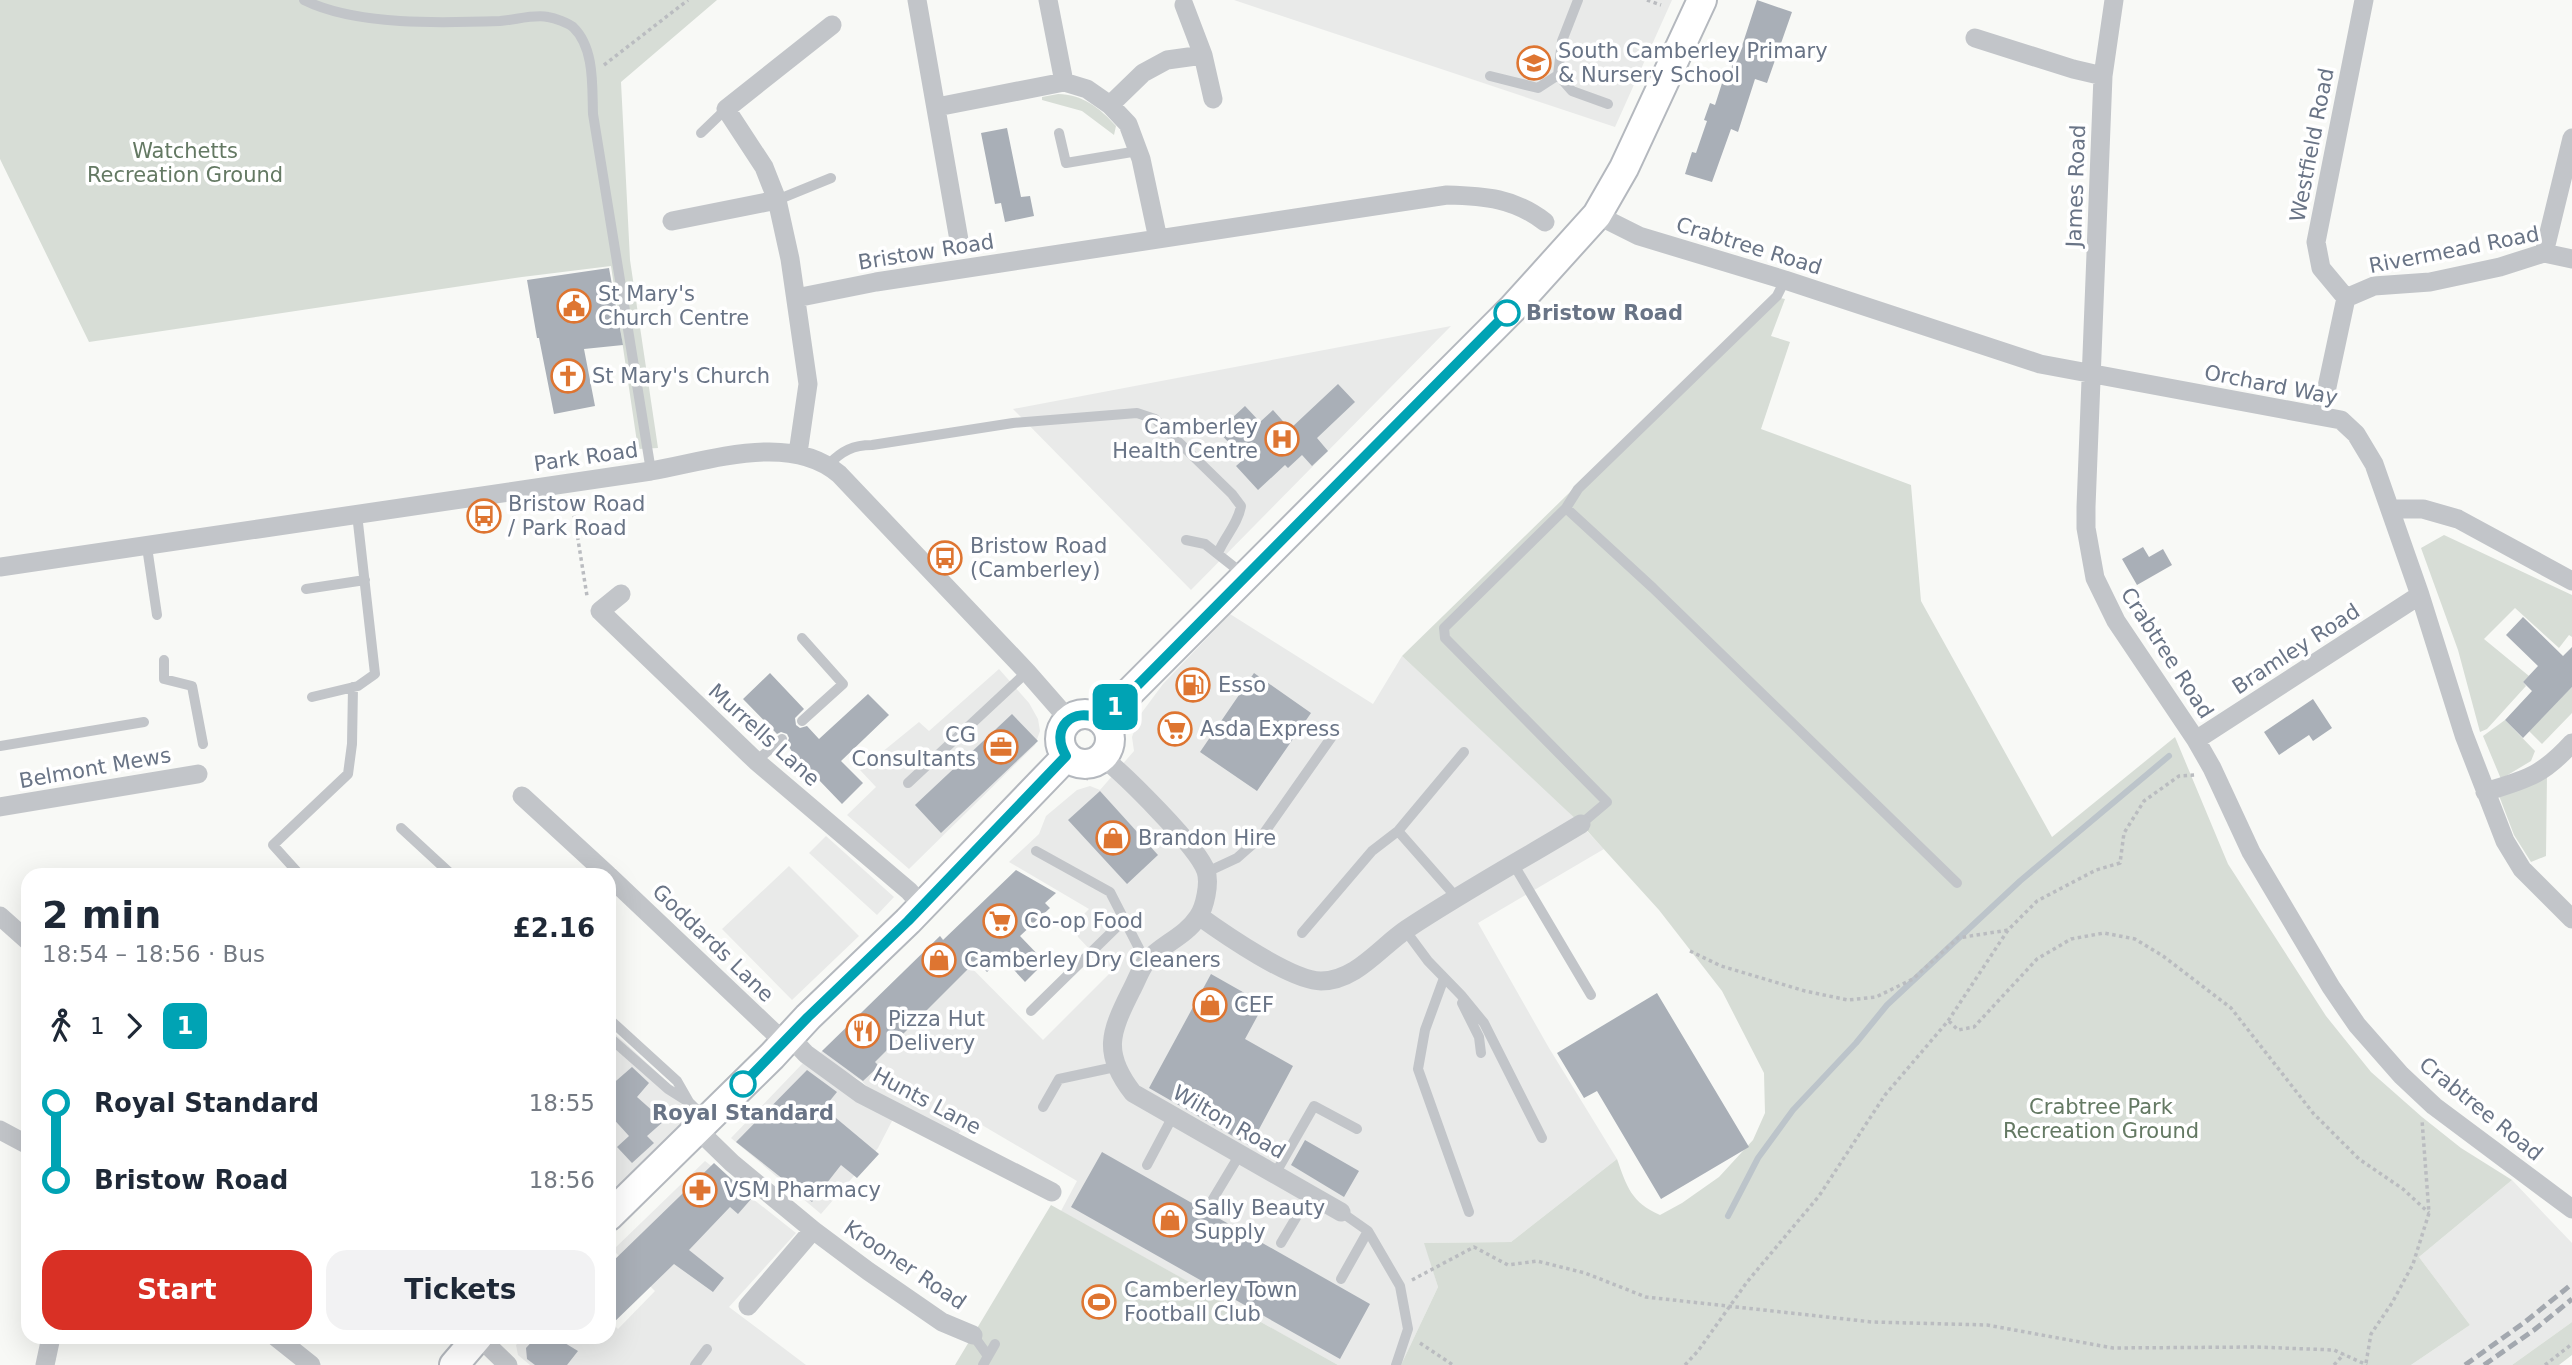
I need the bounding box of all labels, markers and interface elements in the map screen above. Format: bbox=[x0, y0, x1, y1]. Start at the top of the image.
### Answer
place label: South Camberley Primary & Nursery School bbox=[1558, 39, 1828, 87]
school or university icon: South Camberley Primary & Nursery School bbox=[1515, 44, 1553, 82]
street label: Westfield Road bbox=[2285, 66, 2339, 224]
street label: James Road bbox=[2062, 124, 2090, 250]
park label: Watchetts Recreation Ground bbox=[87, 139, 283, 187]
street label: Crabtree Road bbox=[1673, 212, 1825, 280]
street label: Rivermead Road bbox=[2367, 222, 2541, 278]
street label: Bristow Road bbox=[856, 229, 996, 275]
place label: St Mary's Church Centre bbox=[598, 282, 749, 330]
public building icon: St Mary's Church Centre bbox=[555, 287, 593, 325]
marker: Bristow Road bbox=[1494, 300, 1520, 326]
place label: Bristow Road bbox=[1526, 301, 1683, 325]
church icon: St Mary's Church bbox=[549, 357, 587, 395]
street label: Orchard Way bbox=[2202, 360, 2340, 410]
place label: St Mary's Church bbox=[592, 364, 770, 388]
place label: Camberley Health Centre bbox=[1112, 415, 1258, 463]
hospital icon: Camberley Health Centre bbox=[1263, 420, 1301, 458]
street label: Park Road bbox=[532, 438, 640, 476]
place label: Bristow Road / Park Road bbox=[508, 492, 645, 540]
bus stop icon: Bristow Road / Park Road bbox=[465, 497, 503, 535]
place label: Bristow Road (Camberley) bbox=[970, 534, 1107, 582]
bus stop icon: Bristow Road (Camberley) bbox=[926, 539, 964, 577]
street label: Crabtree Road bbox=[2116, 583, 2218, 723]
street label: Bramley Road bbox=[2228, 599, 2364, 699]
fuel station icon: Esso bbox=[1174, 666, 1212, 704]
place label: Esso bbox=[1218, 673, 1266, 697]
street label: Murrells Lane bbox=[704, 679, 824, 791]
line badge: 1 bbox=[1092, 684, 1138, 730]
text: 1 bbox=[1107, 693, 1123, 721]
supermarket icon: Asda Express bbox=[1156, 710, 1194, 748]
place label: Asda Express bbox=[1200, 717, 1340, 741]
place label: CG Consultants bbox=[852, 723, 976, 771]
office icon: CG Consultants bbox=[982, 728, 1020, 766]
street label: Belmont Mews bbox=[17, 743, 173, 793]
shop icon: Brandon Hire bbox=[1094, 819, 1132, 857]
place label: Brandon Hire bbox=[1138, 826, 1276, 850]
street label: Goddards Lane bbox=[648, 879, 778, 1007]
text: 2 min bbox=[42, 893, 161, 937]
supermarket icon: Co-op Food bbox=[981, 902, 1019, 940]
place label: Co-op Food bbox=[1024, 909, 1143, 933]
text: £2.16 bbox=[513, 913, 595, 943]
text: 18:54 – 18:56 · Bus bbox=[42, 941, 265, 967]
shop icon: Camberley Dry Cleaners bbox=[920, 941, 958, 979]
place label: Camberley Dry Cleaners bbox=[964, 948, 1221, 972]
shop icon: CEF bbox=[1191, 986, 1229, 1024]
place label: CEF bbox=[1234, 993, 1274, 1017]
icon: walk bbox=[42, 1007, 80, 1045]
icon: forward bbox=[115, 1007, 153, 1045]
place label: Pizza Hut Delivery bbox=[888, 1007, 985, 1055]
text: 1 bbox=[177, 1012, 193, 1040]
restaurant icon: Pizza Hut Delivery bbox=[844, 1012, 882, 1050]
text: 1 bbox=[90, 1013, 105, 1039]
street label: Crabtree Road bbox=[2415, 1052, 2547, 1166]
street label: Hunts Lane bbox=[869, 1062, 985, 1140]
marker: Royal Standard bbox=[730, 1071, 756, 1097]
street label: Wilton Road bbox=[1169, 1080, 1289, 1164]
text: Royal Standard bbox=[94, 1088, 319, 1118]
text: 18:55 bbox=[529, 1090, 595, 1116]
park label: Crabtree Park Recreation Ground bbox=[2003, 1095, 2199, 1143]
place label: Royal Standard bbox=[652, 1101, 834, 1125]
text: Bristow Road bbox=[94, 1165, 288, 1195]
text: 18:56 bbox=[529, 1167, 595, 1193]
pharmacy icon: VSM Pharmacy bbox=[681, 1171, 719, 1209]
place label: VSM Pharmacy bbox=[724, 1178, 881, 1202]
place label: Sally Beauty Supply bbox=[1194, 1196, 1325, 1244]
shop icon: Sally Beauty Supply bbox=[1151, 1201, 1189, 1239]
street label: Krooner Road bbox=[839, 1215, 971, 1315]
button: Start bbox=[42, 1250, 312, 1330]
button: Tickets bbox=[326, 1250, 595, 1330]
place label: Camberley Town Football Club bbox=[1124, 1278, 1297, 1326]
sports icon: Camberley Town Football Club bbox=[1080, 1283, 1118, 1321]

